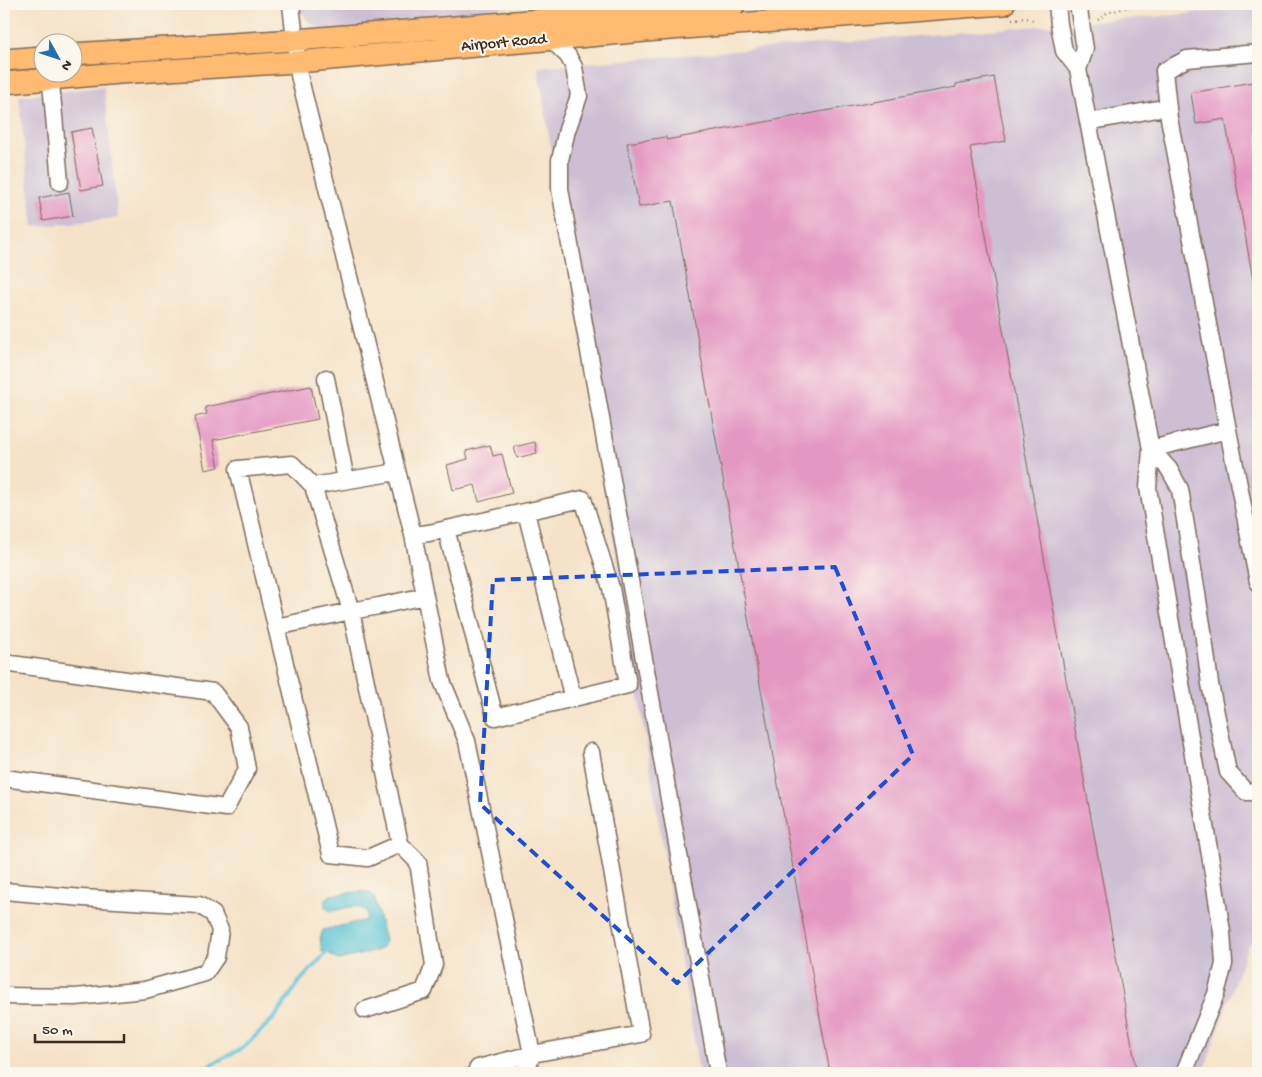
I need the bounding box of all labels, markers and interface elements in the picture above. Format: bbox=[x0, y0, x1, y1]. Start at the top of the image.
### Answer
street label: Airport Road bbox=[460, 31, 549, 57]
north arrow bbox=[32, 32, 82, 82]
text: N bbox=[57, 56, 75, 74]
scale bar bbox=[35, 1012, 124, 1044]
text: 50 m bbox=[42, 1022, 73, 1040]

